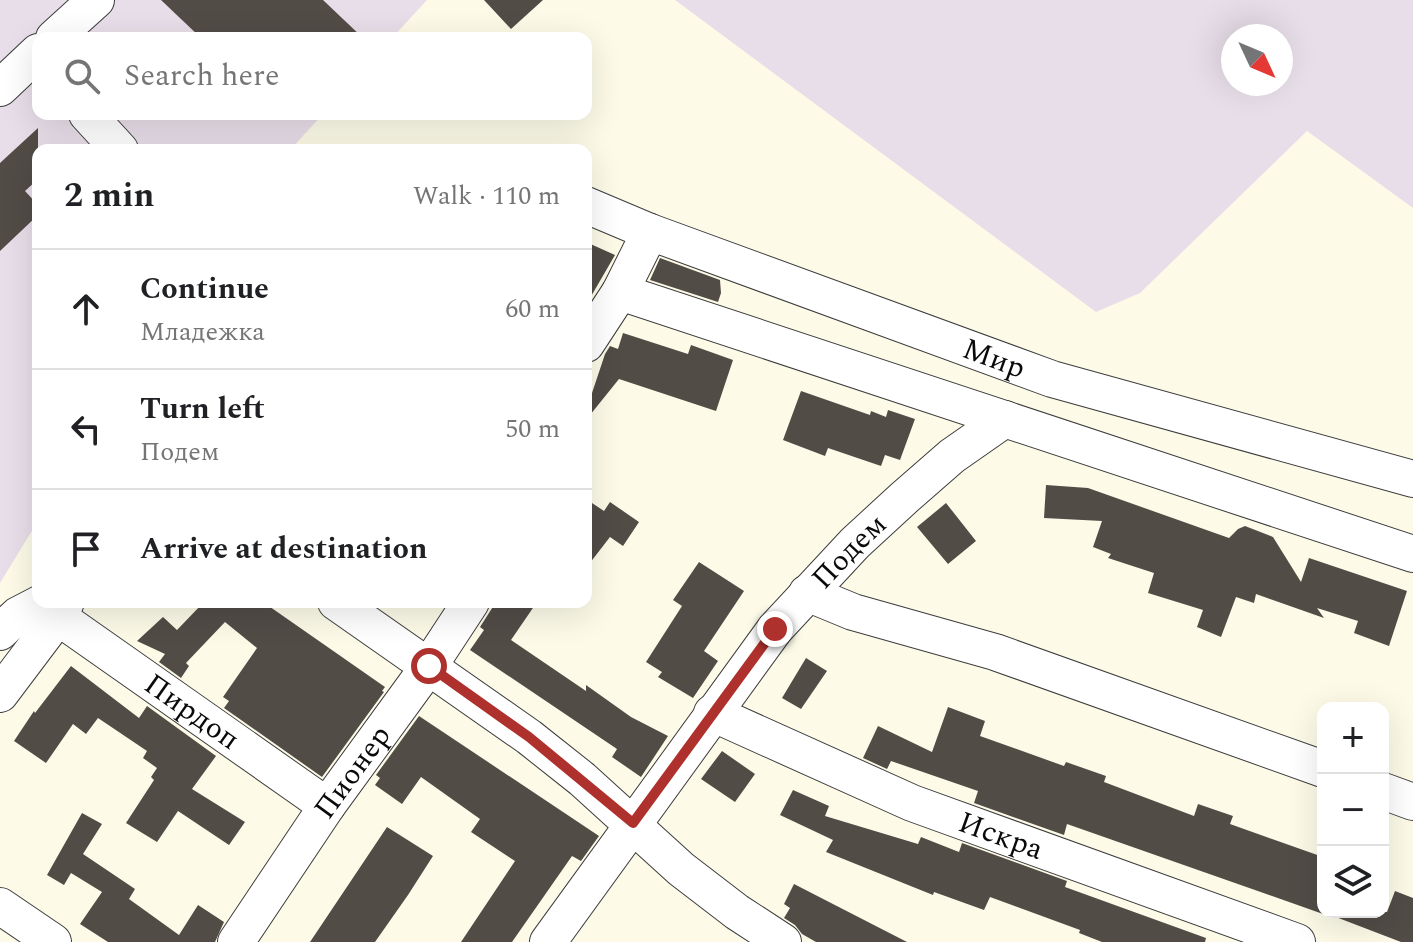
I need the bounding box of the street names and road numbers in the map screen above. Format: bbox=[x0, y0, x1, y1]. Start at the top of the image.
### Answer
street label: Мир bbox=[956, 326, 1032, 391]
street label: Подем bbox=[801, 503, 897, 600]
street label: Пирдоп bbox=[134, 662, 249, 762]
street label: Пионер bbox=[303, 716, 403, 829]
street label: Искра bbox=[952, 800, 1050, 873]

